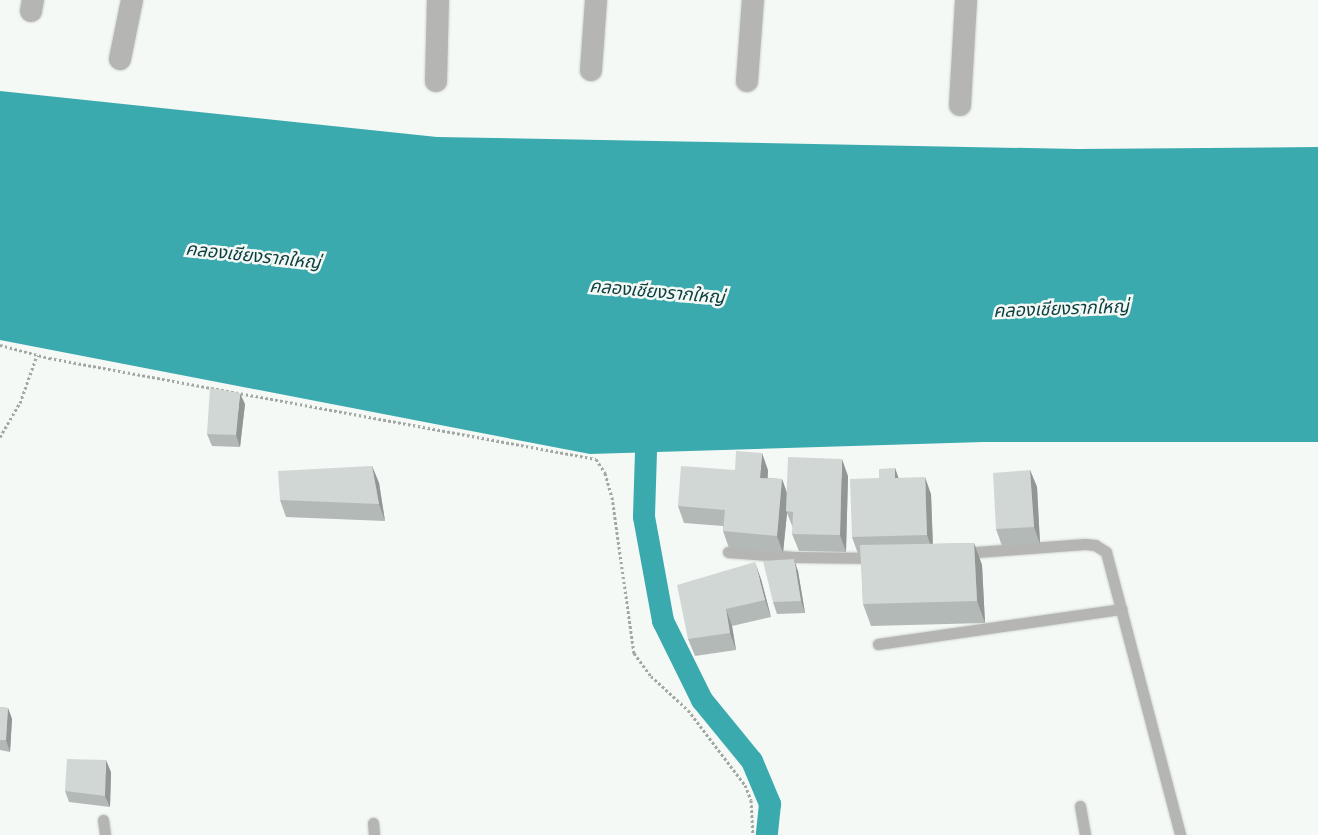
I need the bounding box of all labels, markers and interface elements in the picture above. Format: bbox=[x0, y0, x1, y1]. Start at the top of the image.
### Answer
water label: คลองเชียงรากใหญ่ bbox=[184, 238, 322, 274]
water label: คลองเชียงรากใหญ่ bbox=[588, 275, 726, 309]
water label: คลองเชียงรากใหญ่ bbox=[993, 296, 1129, 322]

